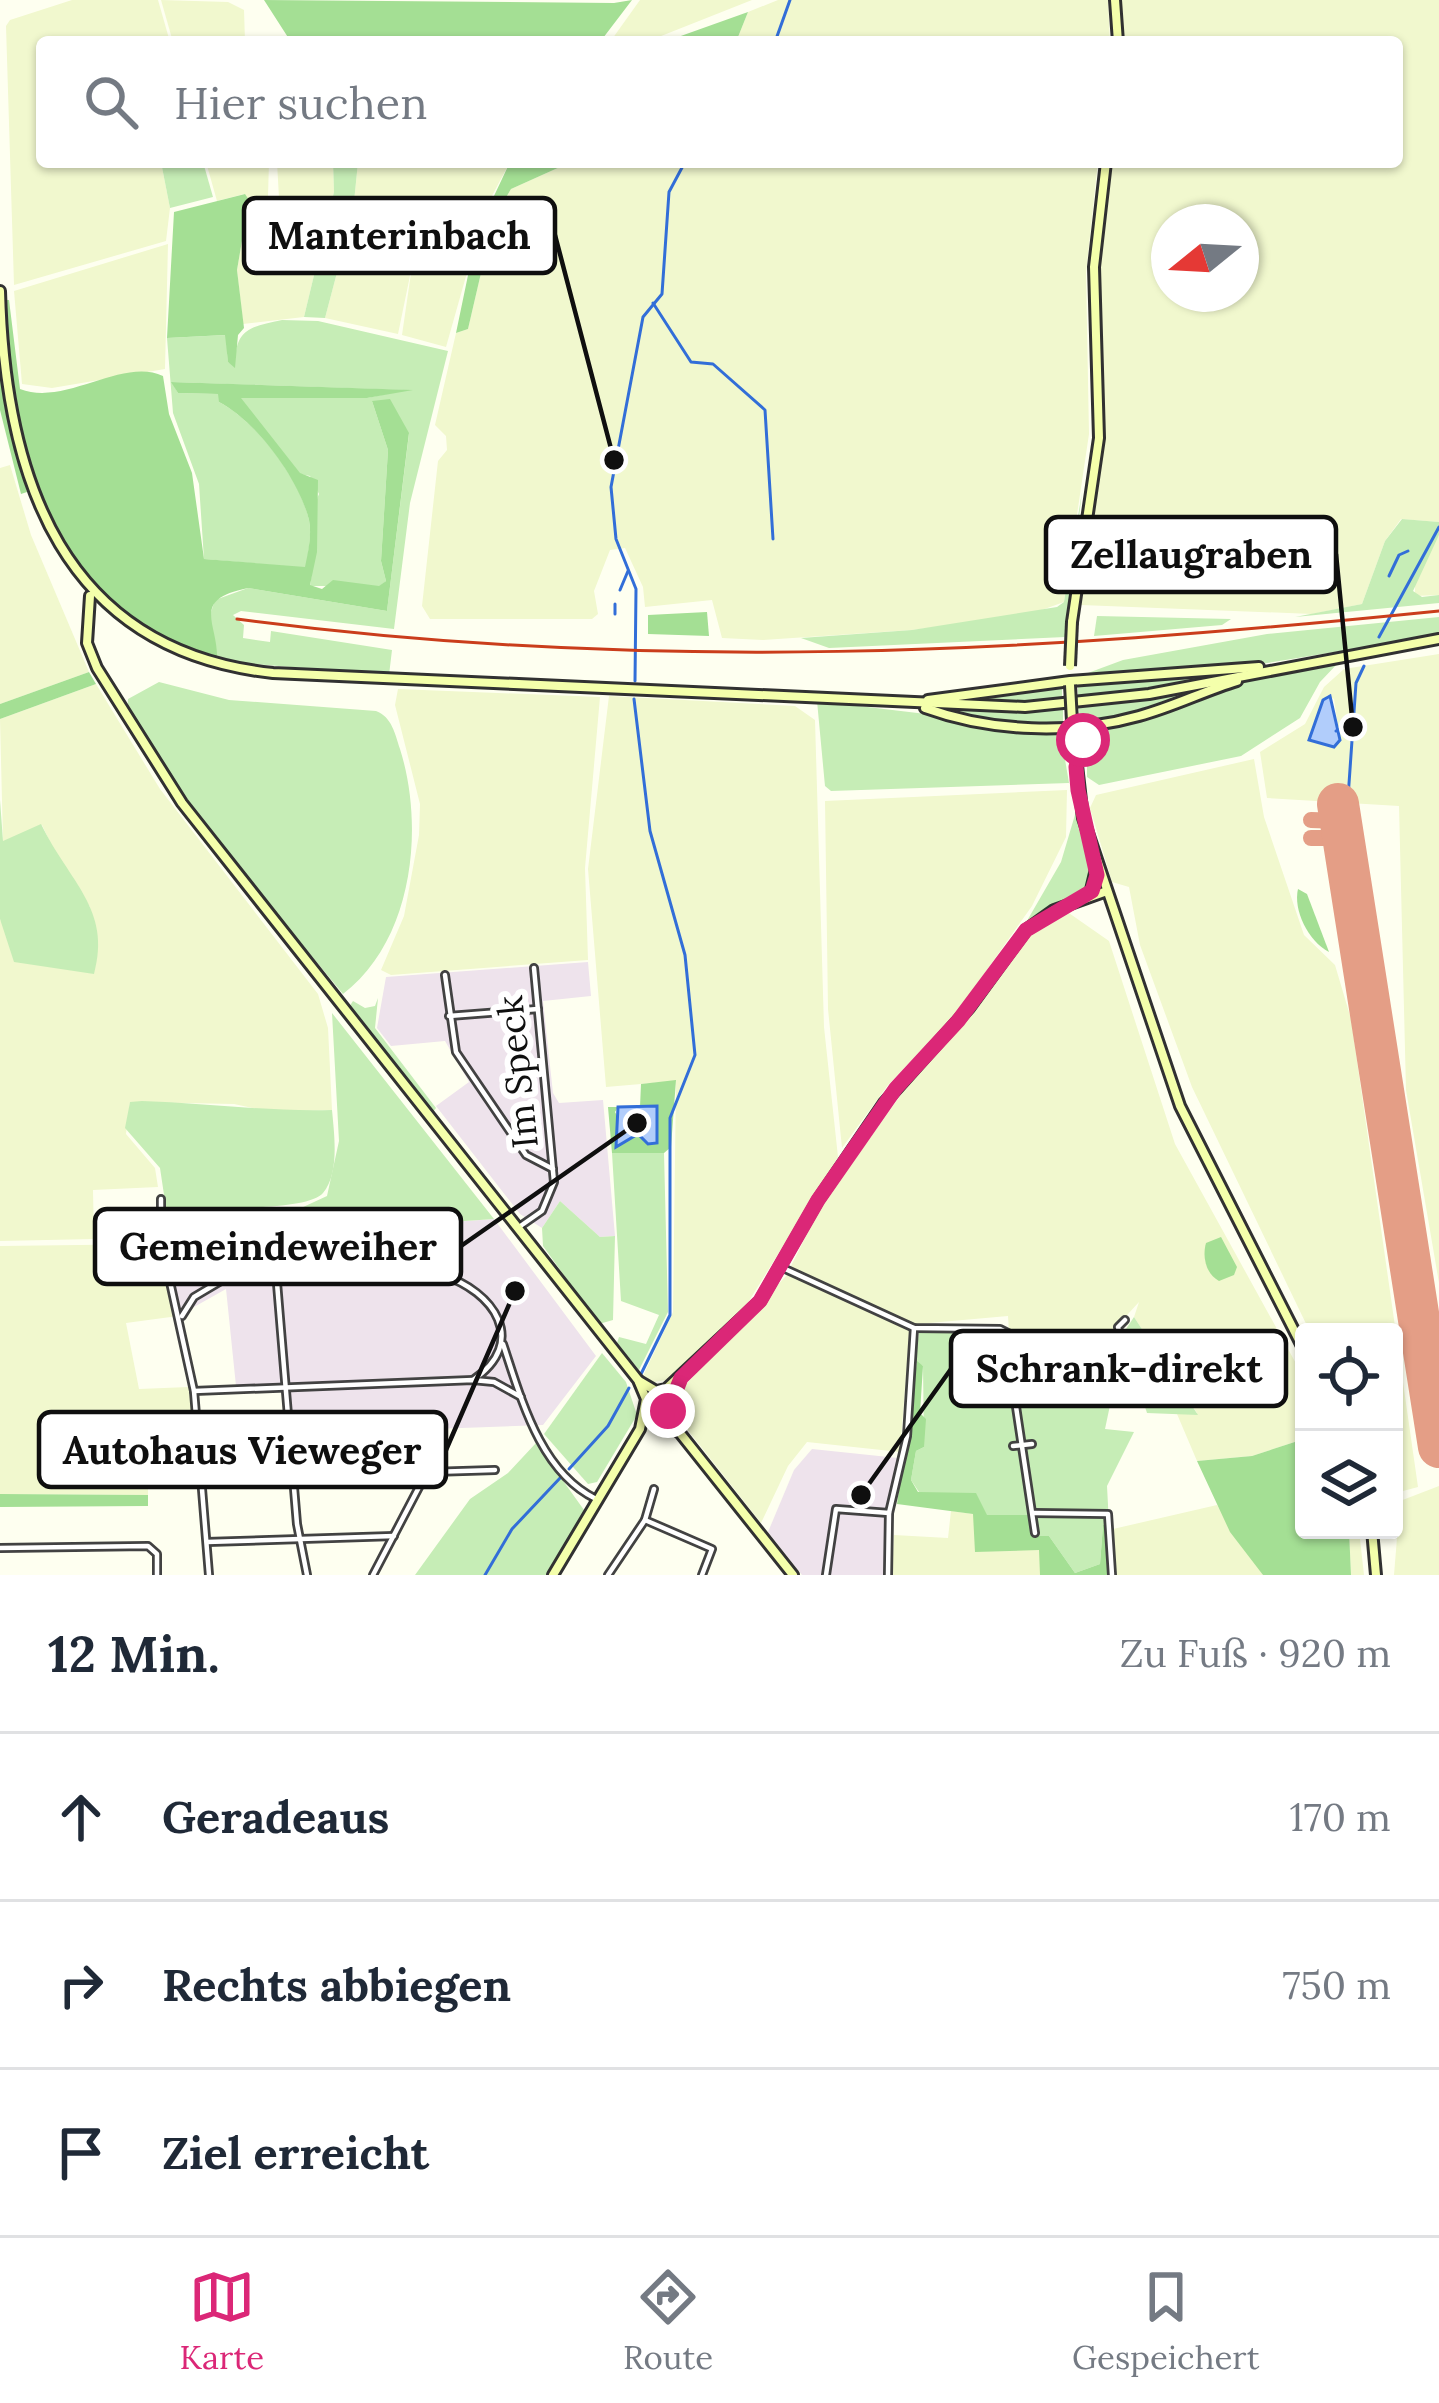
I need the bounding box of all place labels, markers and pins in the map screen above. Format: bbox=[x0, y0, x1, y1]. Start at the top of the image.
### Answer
callout: Manterinbach bbox=[244, 198, 555, 273]
callout: Zellaugraben bbox=[1046, 517, 1336, 592]
callout: Gemeindeweiher bbox=[95, 1209, 461, 1284]
callout: Schrank-direkt bbox=[951, 1331, 1286, 1406]
callout: Autohaus Vieweger bbox=[39, 1412, 446, 1487]

